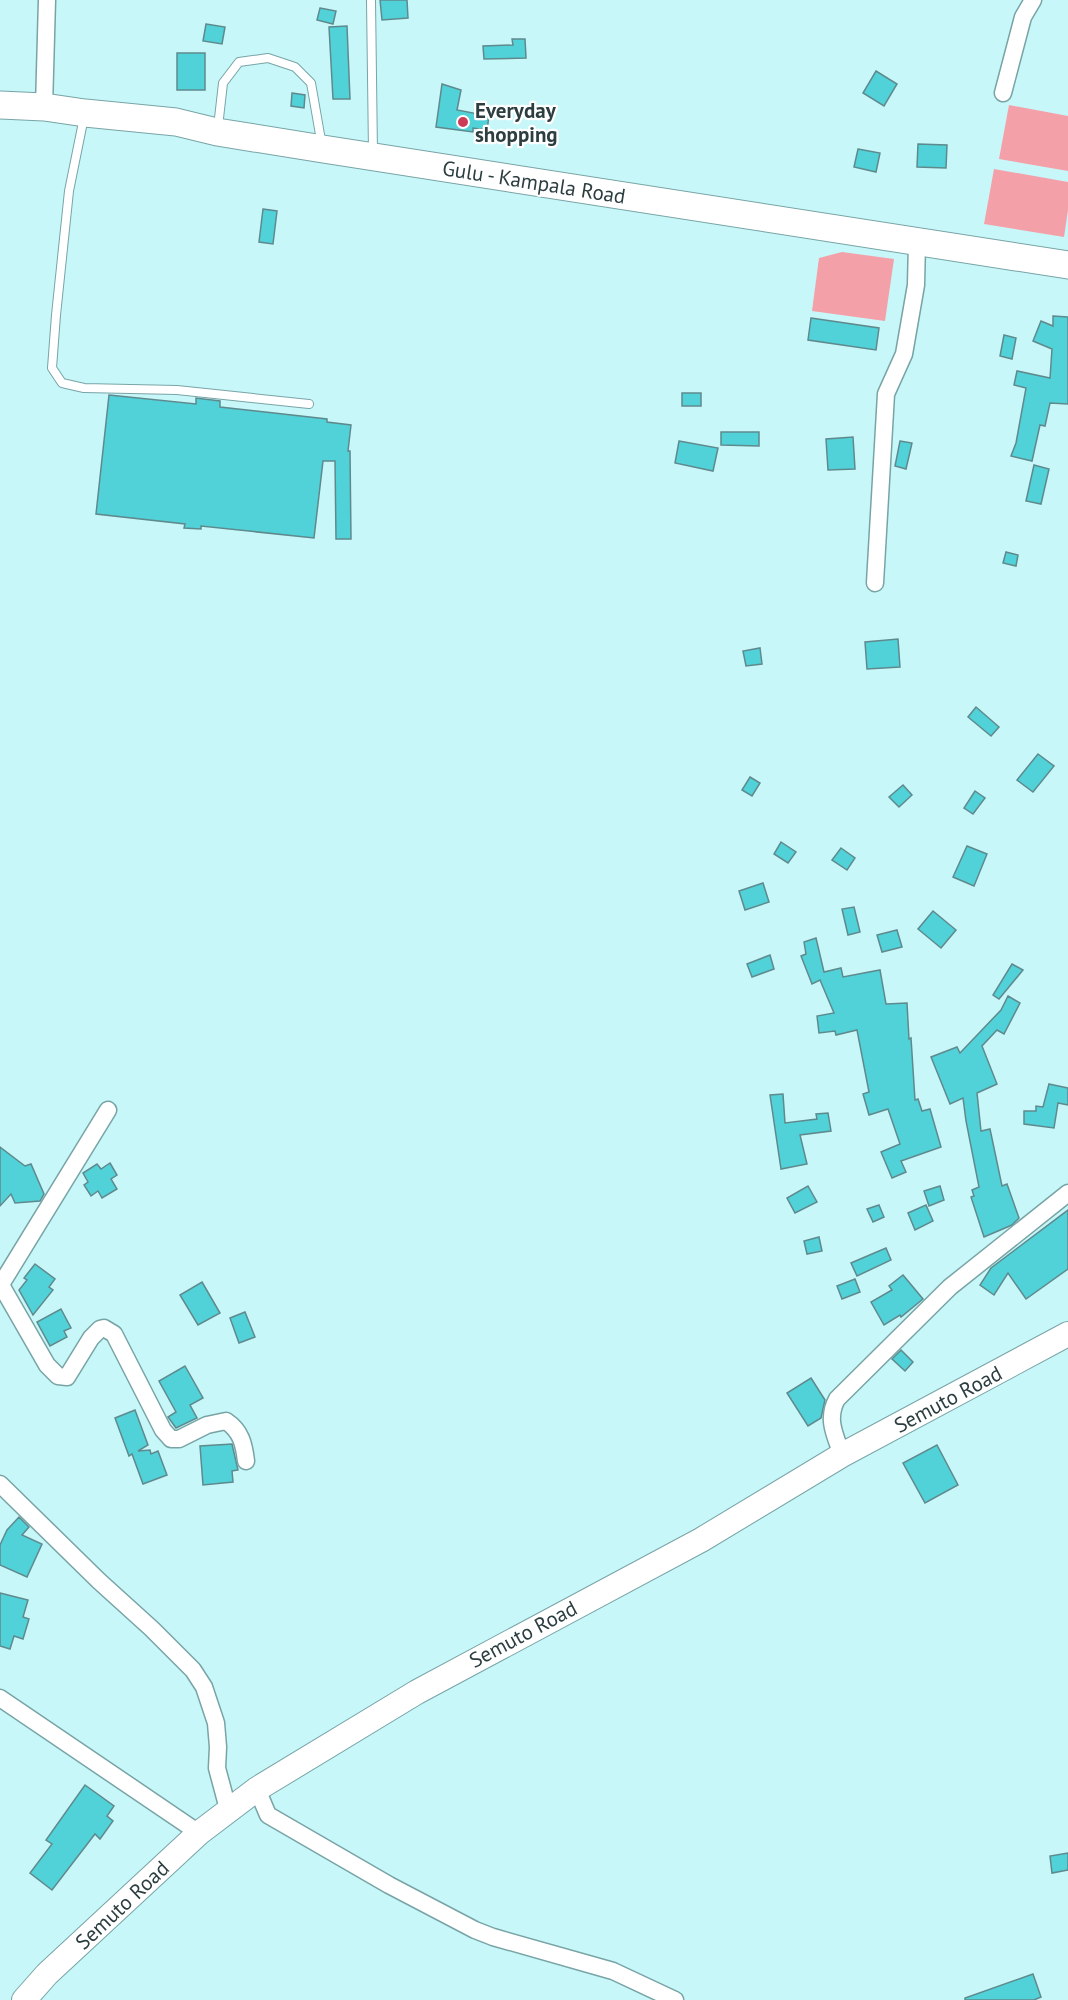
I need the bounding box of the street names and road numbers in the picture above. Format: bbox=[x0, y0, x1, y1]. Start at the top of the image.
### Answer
street label: Gulu - Kampala Road bbox=[440, 154, 628, 210]
street label: Semuto Road bbox=[889, 1359, 1007, 1439]
street label: Semuto Road bbox=[464, 1594, 582, 1674]
street label: Semuto Road bbox=[69, 1855, 175, 1955]

